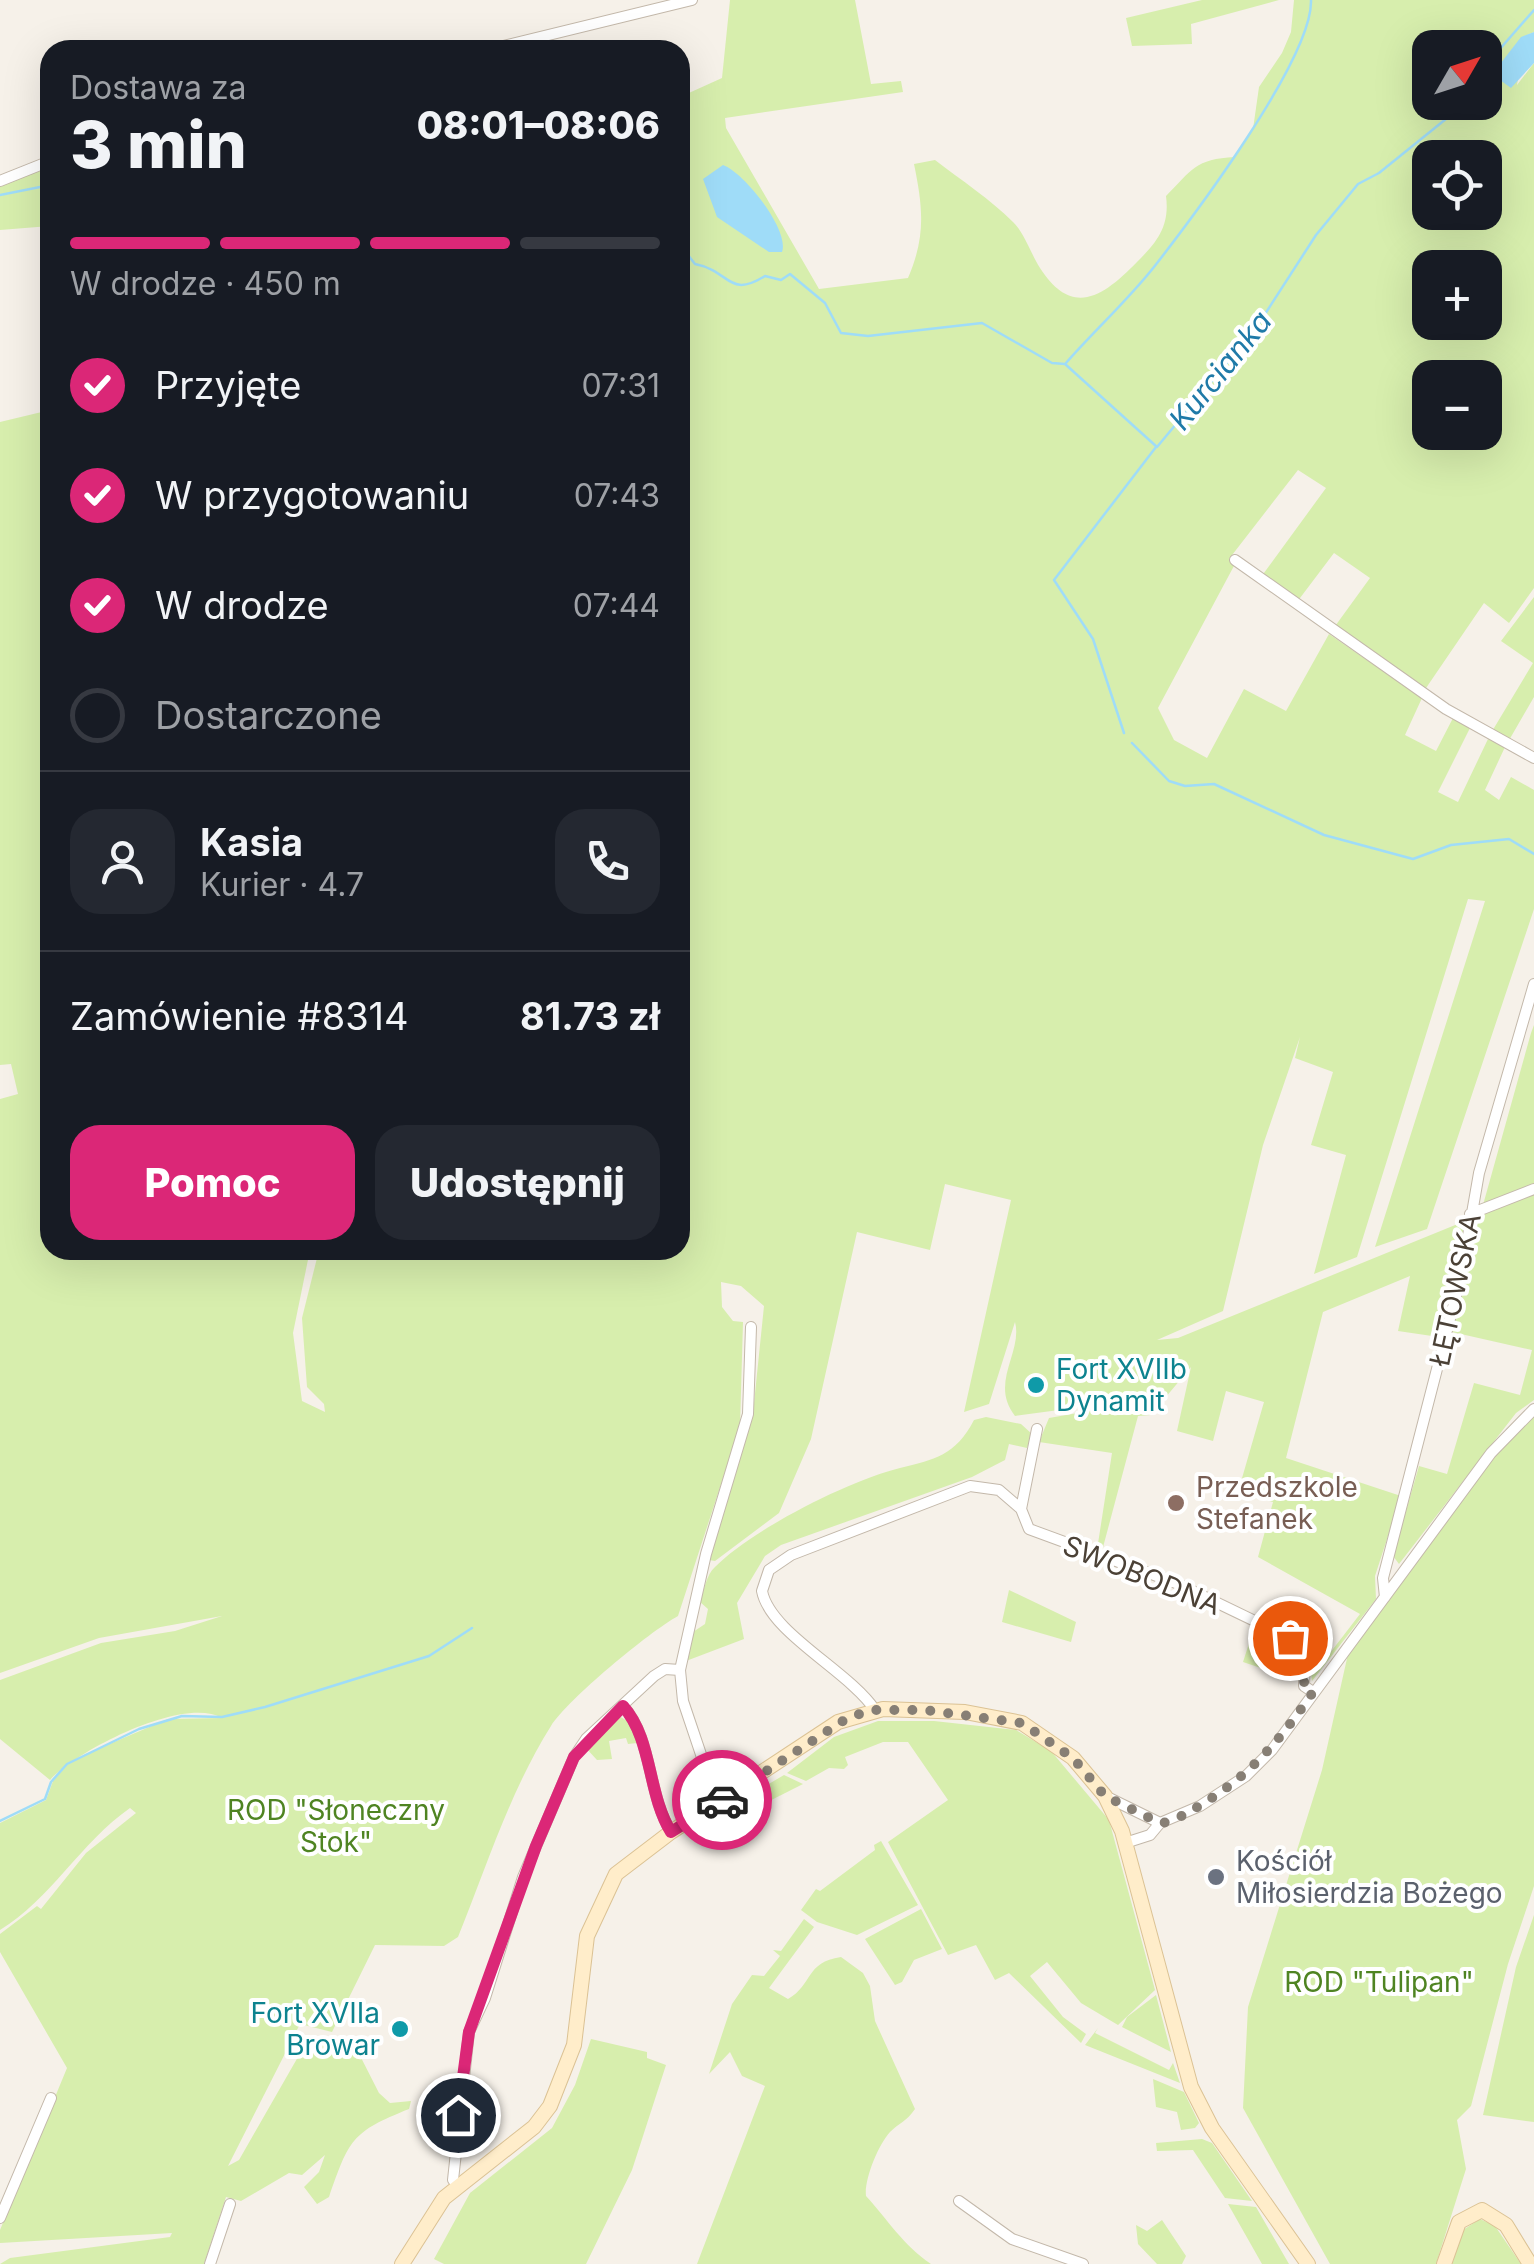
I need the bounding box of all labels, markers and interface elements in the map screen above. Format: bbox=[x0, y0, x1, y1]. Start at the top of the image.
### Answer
north arrow bbox=[1412, 30, 1502, 120]
map controls bbox=[1412, 30, 1502, 450]
text: Dostawa za bbox=[70, 68, 247, 107]
text: 08:01–08:06 bbox=[417, 102, 660, 148]
text: 3 min bbox=[70, 105, 247, 184]
button: locate bbox=[1412, 140, 1502, 230]
button: + bbox=[1412, 250, 1502, 340]
text: W drodze · 450 m bbox=[70, 264, 341, 303]
water label: Kurcianka bbox=[1161, 303, 1279, 437]
icon: check bbox=[70, 358, 125, 413]
button: − bbox=[1412, 360, 1502, 450]
text: Przyjęte bbox=[155, 362, 302, 408]
text: 07:31 bbox=[581, 366, 660, 405]
icon: check bbox=[70, 468, 125, 523]
text: W przygotowaniu bbox=[155, 472, 469, 518]
text: 07:43 bbox=[574, 476, 660, 515]
icon: check bbox=[70, 578, 125, 633]
text: W drodze bbox=[155, 582, 329, 628]
text: 07:44 bbox=[573, 586, 660, 625]
text: Dostarczone bbox=[155, 692, 382, 738]
button: person bbox=[70, 809, 175, 914]
button: phone bbox=[555, 809, 660, 914]
text: Kasia bbox=[200, 819, 303, 865]
text: Kurier · 4.7 bbox=[200, 865, 364, 904]
text: Zamówienie #8314 bbox=[70, 993, 409, 1039]
text: 81.73 zł bbox=[520, 993, 660, 1039]
button: Pomoc bbox=[70, 1125, 355, 1240]
button: Udostępnij bbox=[375, 1125, 660, 1240]
street label: ŁĘTOWSKA bbox=[1422, 1210, 1488, 1370]
place label: Fort XVIIb Dynamit bbox=[1056, 1352, 1187, 1418]
marker: Fort XVIIb Dynamit bbox=[1025, 1374, 1047, 1396]
place label: Przedszkole Stefanek bbox=[1196, 1470, 1358, 1536]
marker: Przedszkole Stefanek bbox=[1165, 1492, 1187, 1514]
street label: SWOBODNA bbox=[1058, 1528, 1226, 1622]
pin bbox=[1248, 1596, 1333, 1681]
icon: bag bbox=[1263, 1611, 1318, 1666]
courier bbox=[672, 1750, 772, 1850]
icon: car bbox=[695, 1773, 750, 1828]
park label: ROD "Słoneczny Stok" bbox=[227, 1793, 445, 1859]
place label: Kościół Miłosierdzia Bożego bbox=[1236, 1844, 1503, 1910]
marker: Kościół Miłosierdzia Bożego bbox=[1205, 1866, 1227, 1888]
park label: ROD "Tulipan" bbox=[1284, 1965, 1474, 1999]
place label: Fort XVIIa Browar bbox=[251, 1996, 380, 2062]
marker: Fort XVIIa Browar bbox=[389, 2018, 411, 2040]
pin bbox=[416, 2073, 501, 2158]
icon: home bbox=[431, 2088, 486, 2143]

